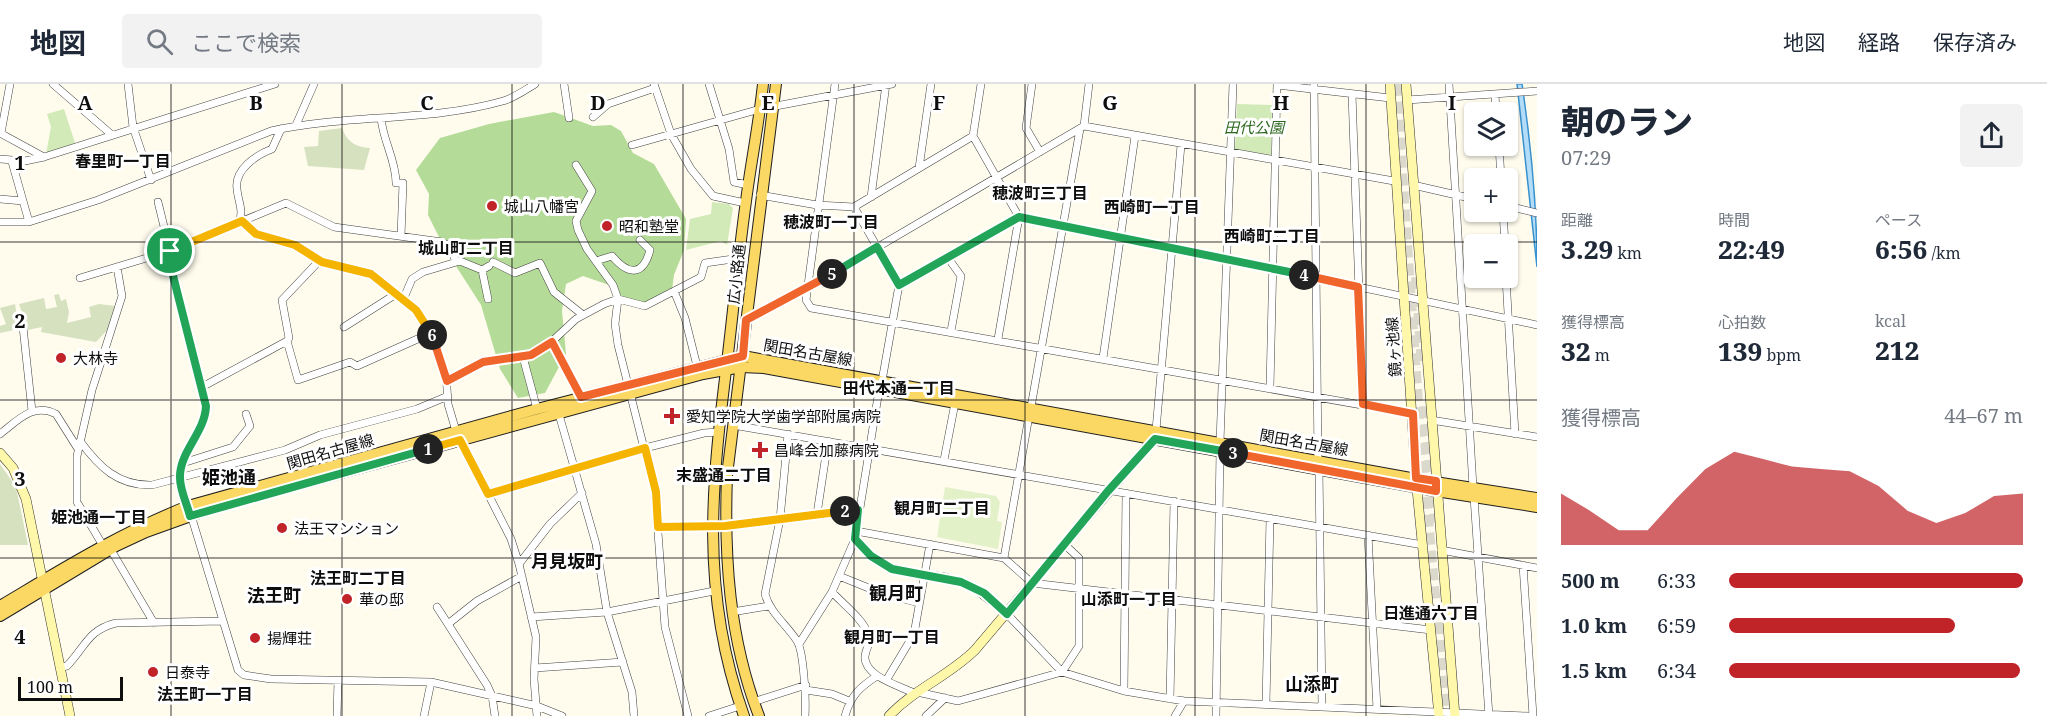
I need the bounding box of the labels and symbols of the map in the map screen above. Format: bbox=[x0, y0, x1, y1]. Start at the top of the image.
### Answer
text: A bbox=[77, 89, 93, 116]
text: B bbox=[249, 89, 263, 116]
text: C bbox=[420, 89, 434, 116]
text: D bbox=[590, 89, 606, 116]
text: E bbox=[761, 89, 775, 116]
text: F bbox=[933, 89, 945, 116]
text: G bbox=[1102, 89, 1118, 116]
text: H bbox=[1273, 89, 1289, 116]
text: I bbox=[1448, 89, 1456, 116]
park label: 田代公園 bbox=[1224, 117, 1286, 137]
text: 1 bbox=[14, 149, 26, 176]
district label: 春里町一丁目 bbox=[75, 150, 171, 172]
district label: 穂波町三丁目 bbox=[992, 182, 1088, 204]
place label: 城山八幡宮 bbox=[504, 196, 579, 216]
district label: 西崎町一丁目 bbox=[1104, 196, 1200, 218]
marker: 城山八幡宮 bbox=[485, 199, 499, 213]
district label: 穂波町一丁目 bbox=[783, 211, 879, 233]
place label: 昭和塾堂 bbox=[619, 216, 679, 236]
marker: 昭和塾堂 bbox=[600, 219, 614, 233]
pin bbox=[144, 225, 195, 276]
district label: 西崎町二丁目 bbox=[1224, 225, 1320, 247]
district label: 城山町二丁目 bbox=[418, 237, 514, 259]
street label: 広小路通 bbox=[723, 243, 749, 305]
pin: 5 bbox=[817, 259, 847, 289]
pin: 4 bbox=[1289, 260, 1319, 290]
text: 2 bbox=[14, 307, 26, 334]
street label: 鏡ヶ池線 bbox=[1381, 316, 1405, 378]
pin: 6 bbox=[417, 320, 447, 350]
street label: 関田名古屋線 bbox=[762, 334, 854, 370]
place label: 大林寺 bbox=[73, 348, 118, 368]
marker: 大林寺 bbox=[54, 351, 68, 365]
district label: 田代本通一丁目 bbox=[843, 377, 955, 399]
place label: 愛知学院大学歯学部附属病院 bbox=[686, 406, 881, 426]
marker: 愛知学院大学歯学部附属病院 bbox=[663, 407, 681, 425]
street label: 関田名古屋線 bbox=[1258, 424, 1350, 460]
street label: 関田名古屋線 bbox=[284, 429, 376, 473]
pin: 1 bbox=[413, 434, 443, 464]
pin: 3 bbox=[1218, 438, 1248, 468]
place label: 昌峰会加藤病院 bbox=[774, 440, 879, 460]
marker: 昌峰会加藤病院 bbox=[751, 441, 769, 459]
district label: 末盛通二丁目 bbox=[676, 464, 772, 486]
text: 3 bbox=[14, 465, 26, 492]
district label: 姫池通 bbox=[202, 465, 256, 489]
pin: 2 bbox=[830, 496, 860, 526]
district label: 観月町二丁目 bbox=[894, 497, 990, 519]
district label: 姫池通一丁目 bbox=[51, 506, 147, 528]
place label: 法王マンション bbox=[294, 518, 399, 538]
marker: 法王マンション bbox=[275, 521, 289, 535]
district label: 月見坂町 bbox=[531, 549, 603, 573]
district label: 法王町二丁目 bbox=[310, 567, 406, 589]
district label: 観月町 bbox=[869, 581, 923, 605]
district label: 法王町 bbox=[247, 583, 301, 607]
district label: 山添町一丁目 bbox=[1081, 588, 1177, 610]
place label: 華の邸 bbox=[359, 589, 404, 609]
marker: 華の邸 bbox=[340, 592, 354, 606]
district label: 日進通六丁目 bbox=[1383, 602, 1479, 624]
text: 4 bbox=[14, 623, 26, 650]
district label: 観月町一丁目 bbox=[844, 626, 940, 648]
place label: 揚輝荘 bbox=[267, 628, 312, 648]
marker: 揚輝荘 bbox=[248, 631, 262, 645]
place label: 日泰寺 bbox=[165, 662, 210, 682]
marker: 日泰寺 bbox=[146, 665, 160, 679]
district label: 山添町 bbox=[1285, 672, 1339, 696]
scale bar bbox=[18, 674, 123, 702]
district label: 法王町一丁目 bbox=[157, 683, 253, 705]

